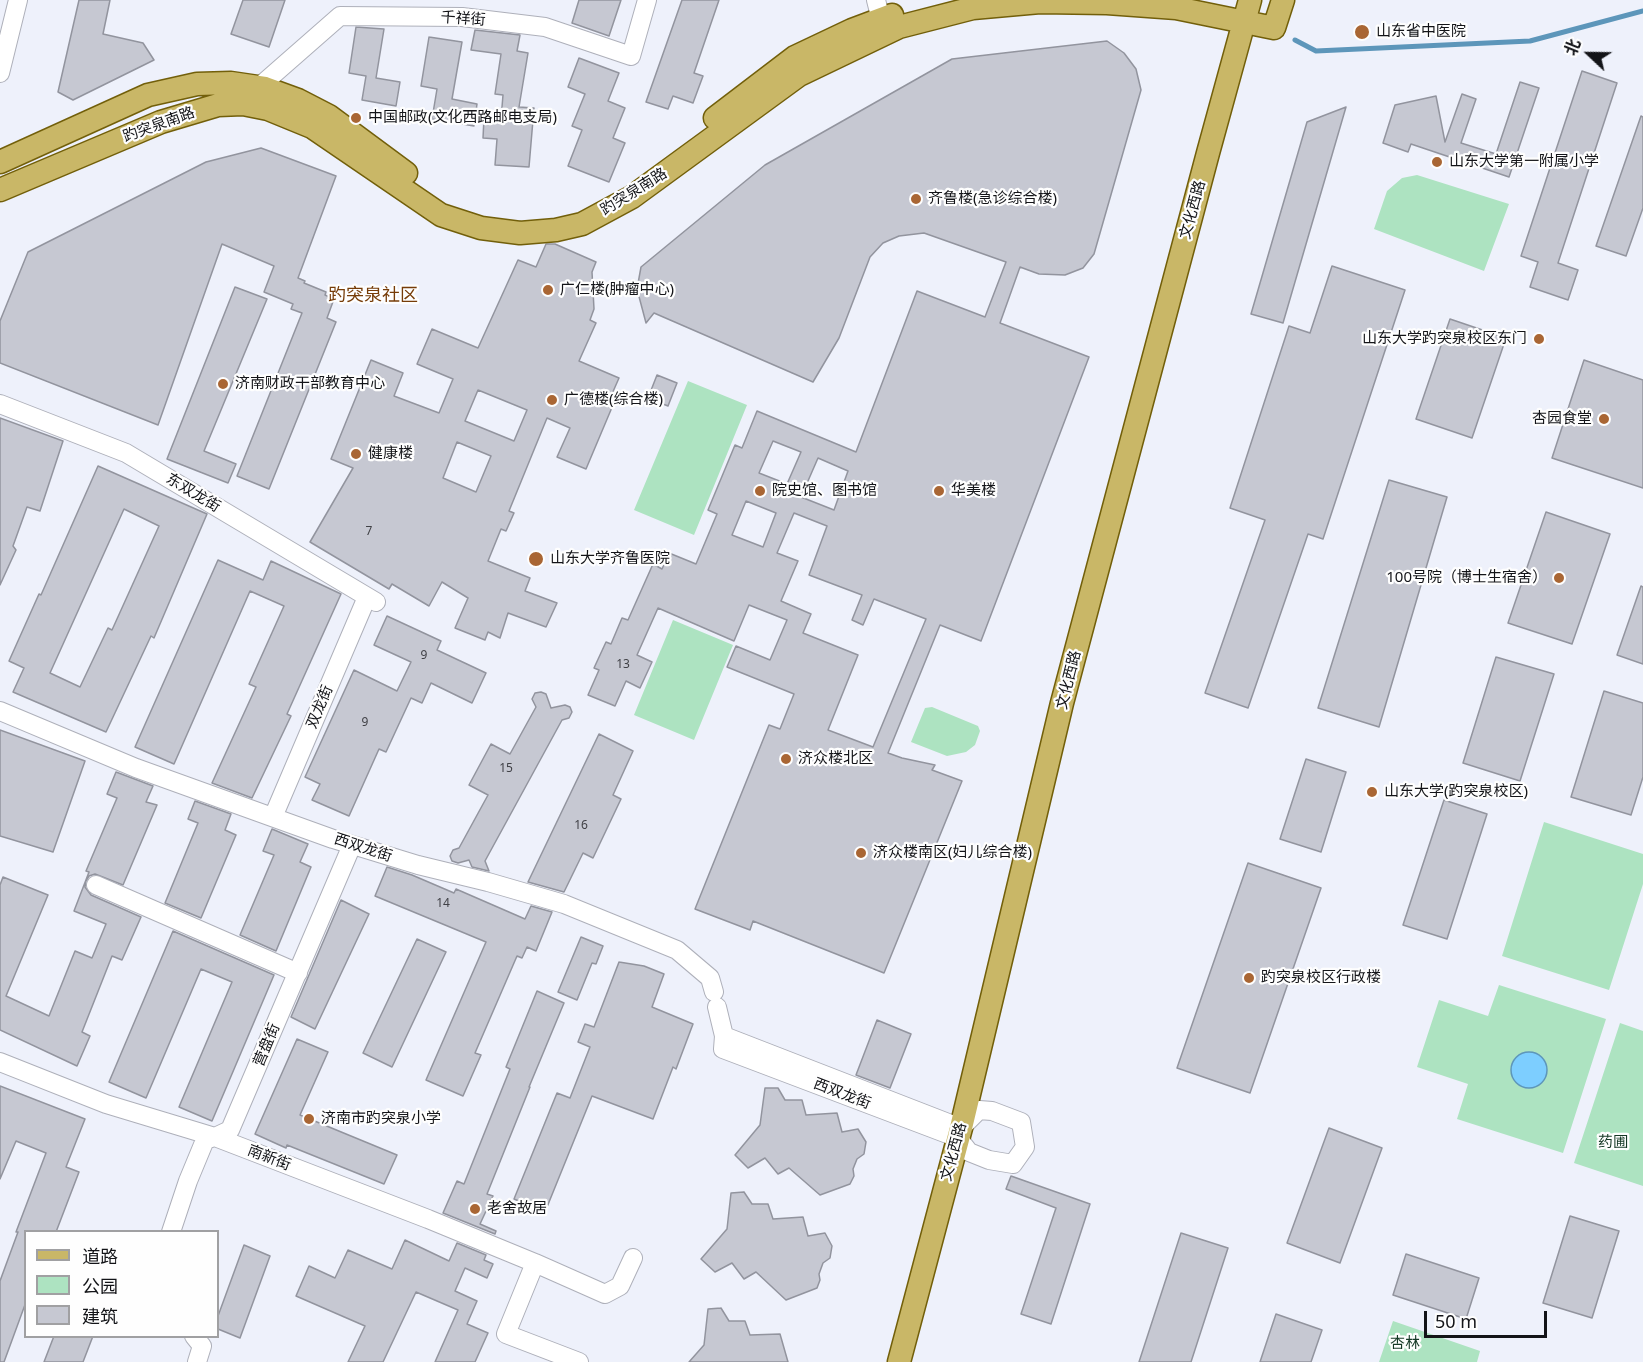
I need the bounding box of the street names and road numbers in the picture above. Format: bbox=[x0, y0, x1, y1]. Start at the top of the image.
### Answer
street label: 千祥街 bbox=[440, 8, 486, 30]
street label: 趵突泉南路 bbox=[121, 104, 197, 146]
street label: 趵突泉南路 bbox=[597, 164, 671, 220]
street label: 文化西路 bbox=[1177, 179, 1209, 241]
street label: 东双龙街 bbox=[163, 470, 223, 516]
street label: 文化西路 bbox=[1053, 649, 1085, 711]
street label: 双龙街 bbox=[303, 683, 337, 731]
street label: 西双龙街 bbox=[332, 830, 394, 866]
street label: 营盘街 bbox=[250, 1021, 284, 1069]
street label: 西双龙街 bbox=[811, 1075, 873, 1113]
street label: 文化西路 bbox=[938, 1121, 970, 1183]
street label: 南新街 bbox=[245, 1142, 293, 1174]

